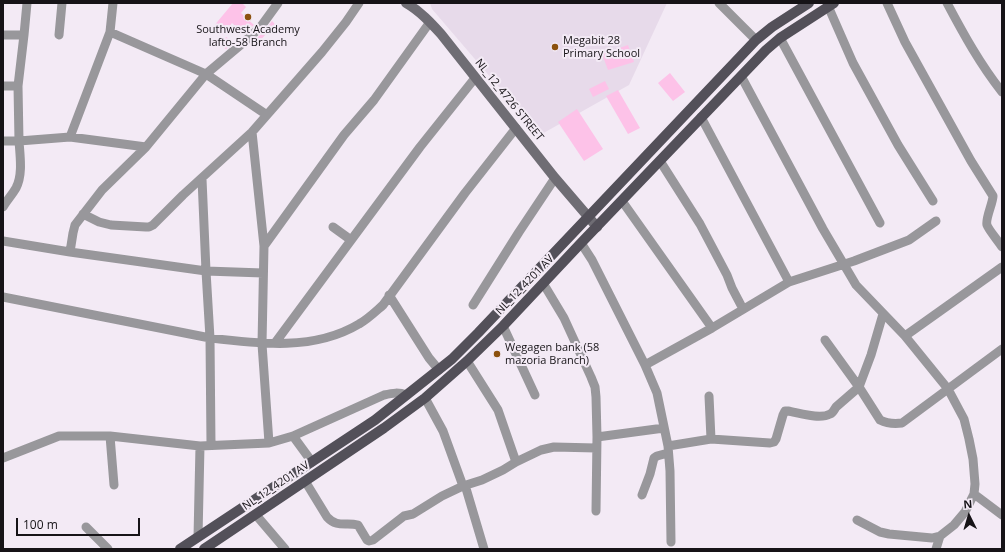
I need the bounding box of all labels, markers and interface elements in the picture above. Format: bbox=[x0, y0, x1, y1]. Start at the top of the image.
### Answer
marker: Southwest Academy lafto-58 Branch bbox=[243, 12, 253, 22]
place label: Southwest Academy lafto-58 Branch bbox=[196, 23, 300, 49]
place label: Megabit 28 Primary School bbox=[563, 34, 640, 60]
marker: Megabit 28 Primary School bbox=[550, 42, 560, 52]
street label: NL_12_4726 STREET bbox=[472, 56, 546, 144]
street label: NL_12_4201 AV bbox=[493, 252, 557, 318]
place label: Wegagen bank (58 mazoria Branch) bbox=[505, 341, 599, 367]
marker: Wegagen bank (58 mazoria Branch) bbox=[492, 349, 502, 359]
street label: NL_12_4201 AV bbox=[240, 459, 312, 513]
north arrow bbox=[949, 496, 989, 536]
text: N bbox=[963, 496, 973, 511]
scale bar bbox=[18, 510, 142, 536]
text: 100 m bbox=[23, 516, 58, 533]

